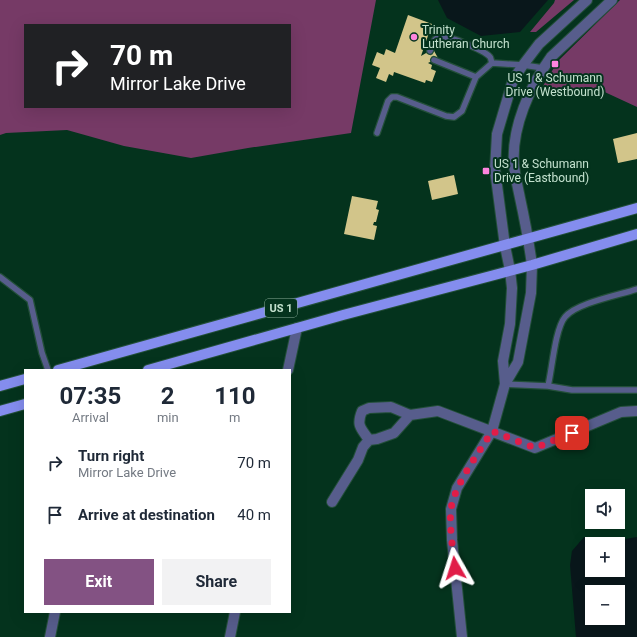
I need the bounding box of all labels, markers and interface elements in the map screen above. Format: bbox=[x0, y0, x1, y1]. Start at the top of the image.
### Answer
place label: Trinity Lutheran Church bbox=[422, 23, 510, 51]
marker: Trinity Lutheran Church bbox=[409, 32, 419, 42]
text: 70 m bbox=[110, 39, 173, 72]
icon: right bbox=[44, 40, 96, 92]
marker: US 1 & Schumann Drive (Westbound) bbox=[550, 59, 560, 69]
place label: US 1 & Schumann Drive (Westbound) bbox=[506, 71, 604, 99]
text: Mirror Lake Drive bbox=[110, 73, 246, 94]
place label: US 1 & Schumann Drive (Eastbound) bbox=[494, 157, 589, 185]
marker: US 1 & Schumann Drive (Eastbound) bbox=[481, 166, 491, 176]
road number: US 1 bbox=[265, 299, 297, 317]
text: 07:35 bbox=[60, 382, 121, 410]
text: 2 bbox=[161, 382, 175, 410]
text: 110 bbox=[214, 382, 255, 410]
text: Arrival bbox=[72, 410, 109, 425]
text: min bbox=[157, 410, 179, 425]
text: m bbox=[229, 410, 241, 425]
pin bbox=[555, 416, 589, 450]
icon: arrive bbox=[561, 422, 583, 444]
text: Turn right bbox=[78, 447, 144, 465]
icon: right bbox=[44, 452, 66, 474]
text: 70 m bbox=[237, 454, 271, 472]
text: Mirror Lake Drive bbox=[78, 465, 176, 480]
map controls bbox=[585, 489, 625, 625]
button: sound bbox=[585, 489, 625, 529]
icon: arrive bbox=[44, 504, 66, 526]
text: Arrive at destination bbox=[78, 506, 215, 524]
text: 40 m bbox=[237, 506, 271, 524]
button: + bbox=[585, 537, 625, 577]
position arrow bbox=[434, 547, 476, 589]
button: Exit bbox=[44, 559, 154, 605]
button: Share bbox=[162, 559, 271, 605]
button: − bbox=[585, 585, 625, 625]

